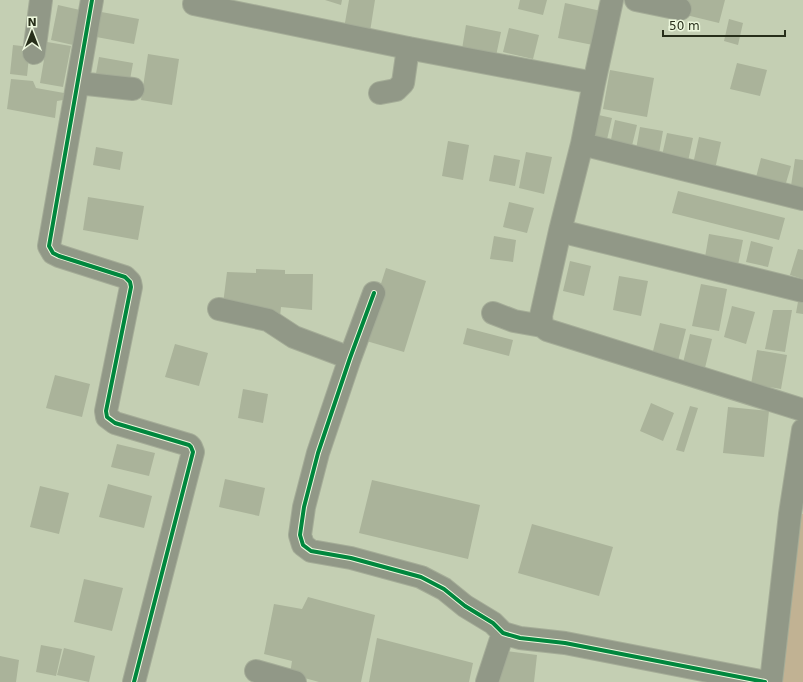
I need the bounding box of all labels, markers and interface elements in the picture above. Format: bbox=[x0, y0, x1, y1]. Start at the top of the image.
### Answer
north arrow bbox=[12, 12, 52, 52]
scale bar bbox=[663, 12, 785, 38]
text: N bbox=[27, 16, 37, 29]
text: 50 m bbox=[669, 19, 700, 33]

